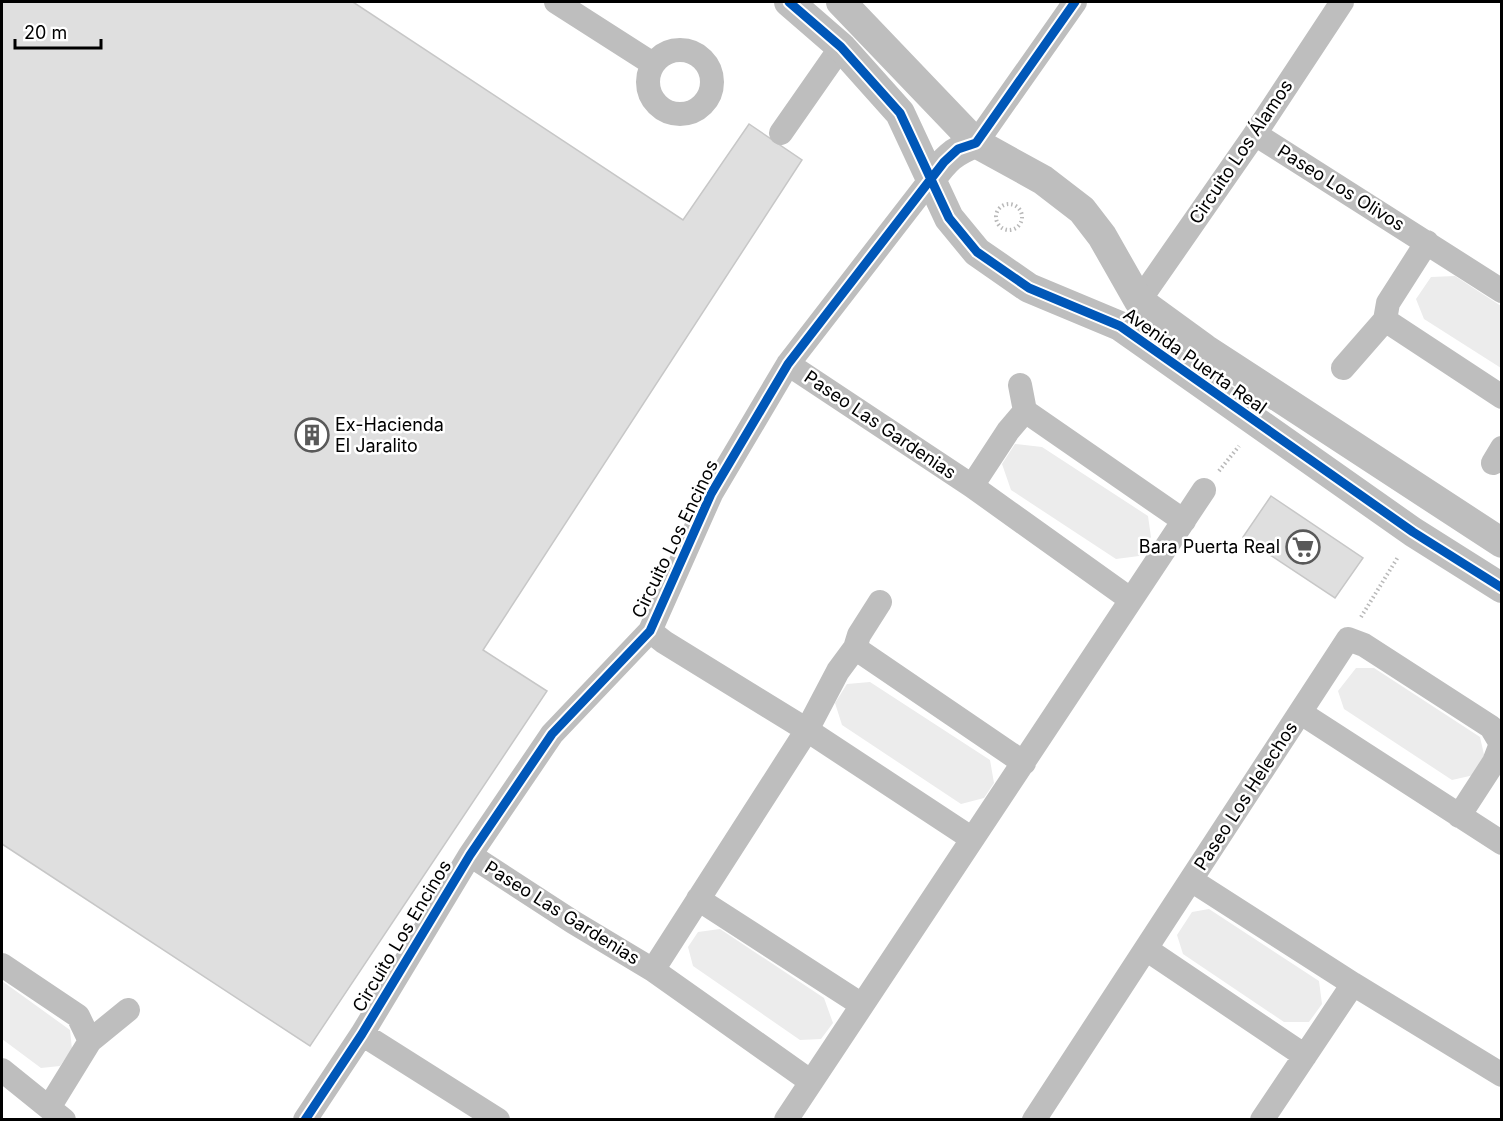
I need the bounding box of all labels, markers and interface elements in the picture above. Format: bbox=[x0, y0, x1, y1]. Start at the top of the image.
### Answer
scale bar bbox=[15, 12, 100, 50]
text: 20 m bbox=[24, 22, 67, 43]
street label: Circuito Los Álamos bbox=[1184, 75, 1297, 228]
street label: Paseo Los Olivos bbox=[1274, 140, 1409, 235]
street label: Avenida Puerta Real bbox=[1120, 303, 1271, 418]
street label: Paseo Las Gardenias bbox=[800, 366, 960, 483]
place label: Ex-Hacienda El Jaralito bbox=[335, 414, 444, 456]
building icon: Ex-Hacienda El Jaralito bbox=[294, 417, 330, 453]
street label: Circuito Los Encinos bbox=[627, 456, 722, 621]
supermarket icon: Bara Puerta Real bbox=[1285, 529, 1321, 565]
place label: Bara Puerta Real bbox=[1139, 536, 1280, 557]
street label: Paseo Los Helechos bbox=[1190, 717, 1301, 874]
street label: Circuito Los Encinos bbox=[348, 856, 455, 1015]
street label: Paseo Las Gardenias bbox=[481, 856, 643, 969]

